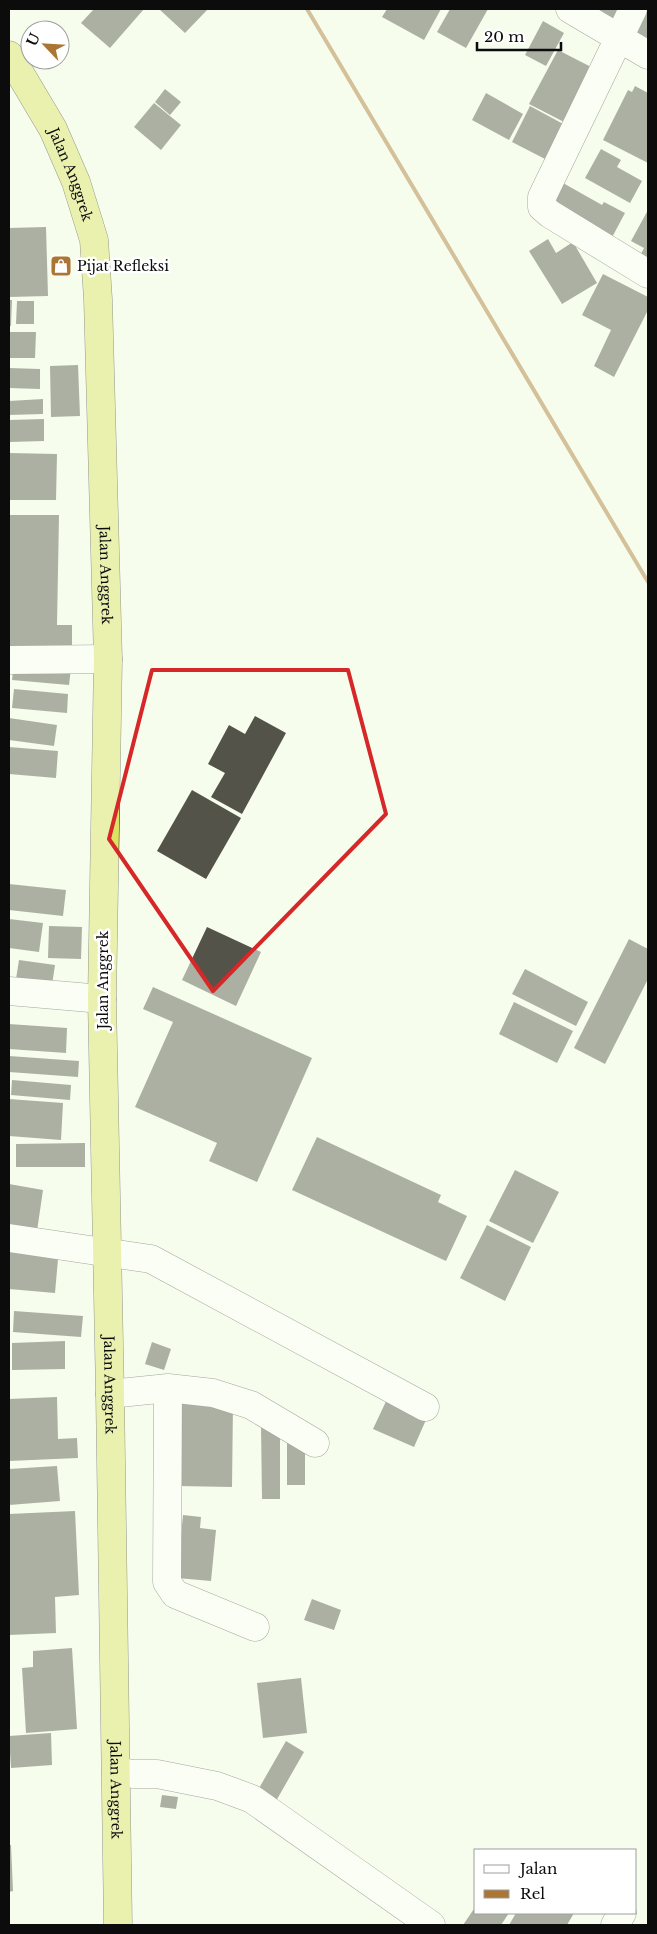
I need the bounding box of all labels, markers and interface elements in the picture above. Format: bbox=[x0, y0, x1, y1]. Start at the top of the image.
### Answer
north arrow bbox=[20, 20, 70, 70]
scale bar bbox=[477, 20, 561, 52]
text: 20 m bbox=[484, 27, 524, 46]
text: U bbox=[22, 30, 44, 49]
street label: Jalan Anggrek bbox=[44, 123, 97, 224]
shop icon: Pijat Refleksi bbox=[49, 254, 73, 278]
place label: Pijat Refleksi bbox=[77, 257, 169, 275]
street label: Jalan Anggrek bbox=[95, 524, 116, 625]
street label: Jalan Anggrek bbox=[94, 930, 112, 1031]
street label: Jalan Anggrek bbox=[100, 1333, 120, 1435]
street label: Jalan Anggrek bbox=[106, 1738, 126, 1840]
legend bbox=[474, 1849, 637, 1914]
text: Jalan bbox=[518, 1859, 557, 1878]
text: Rel bbox=[520, 1884, 545, 1903]

